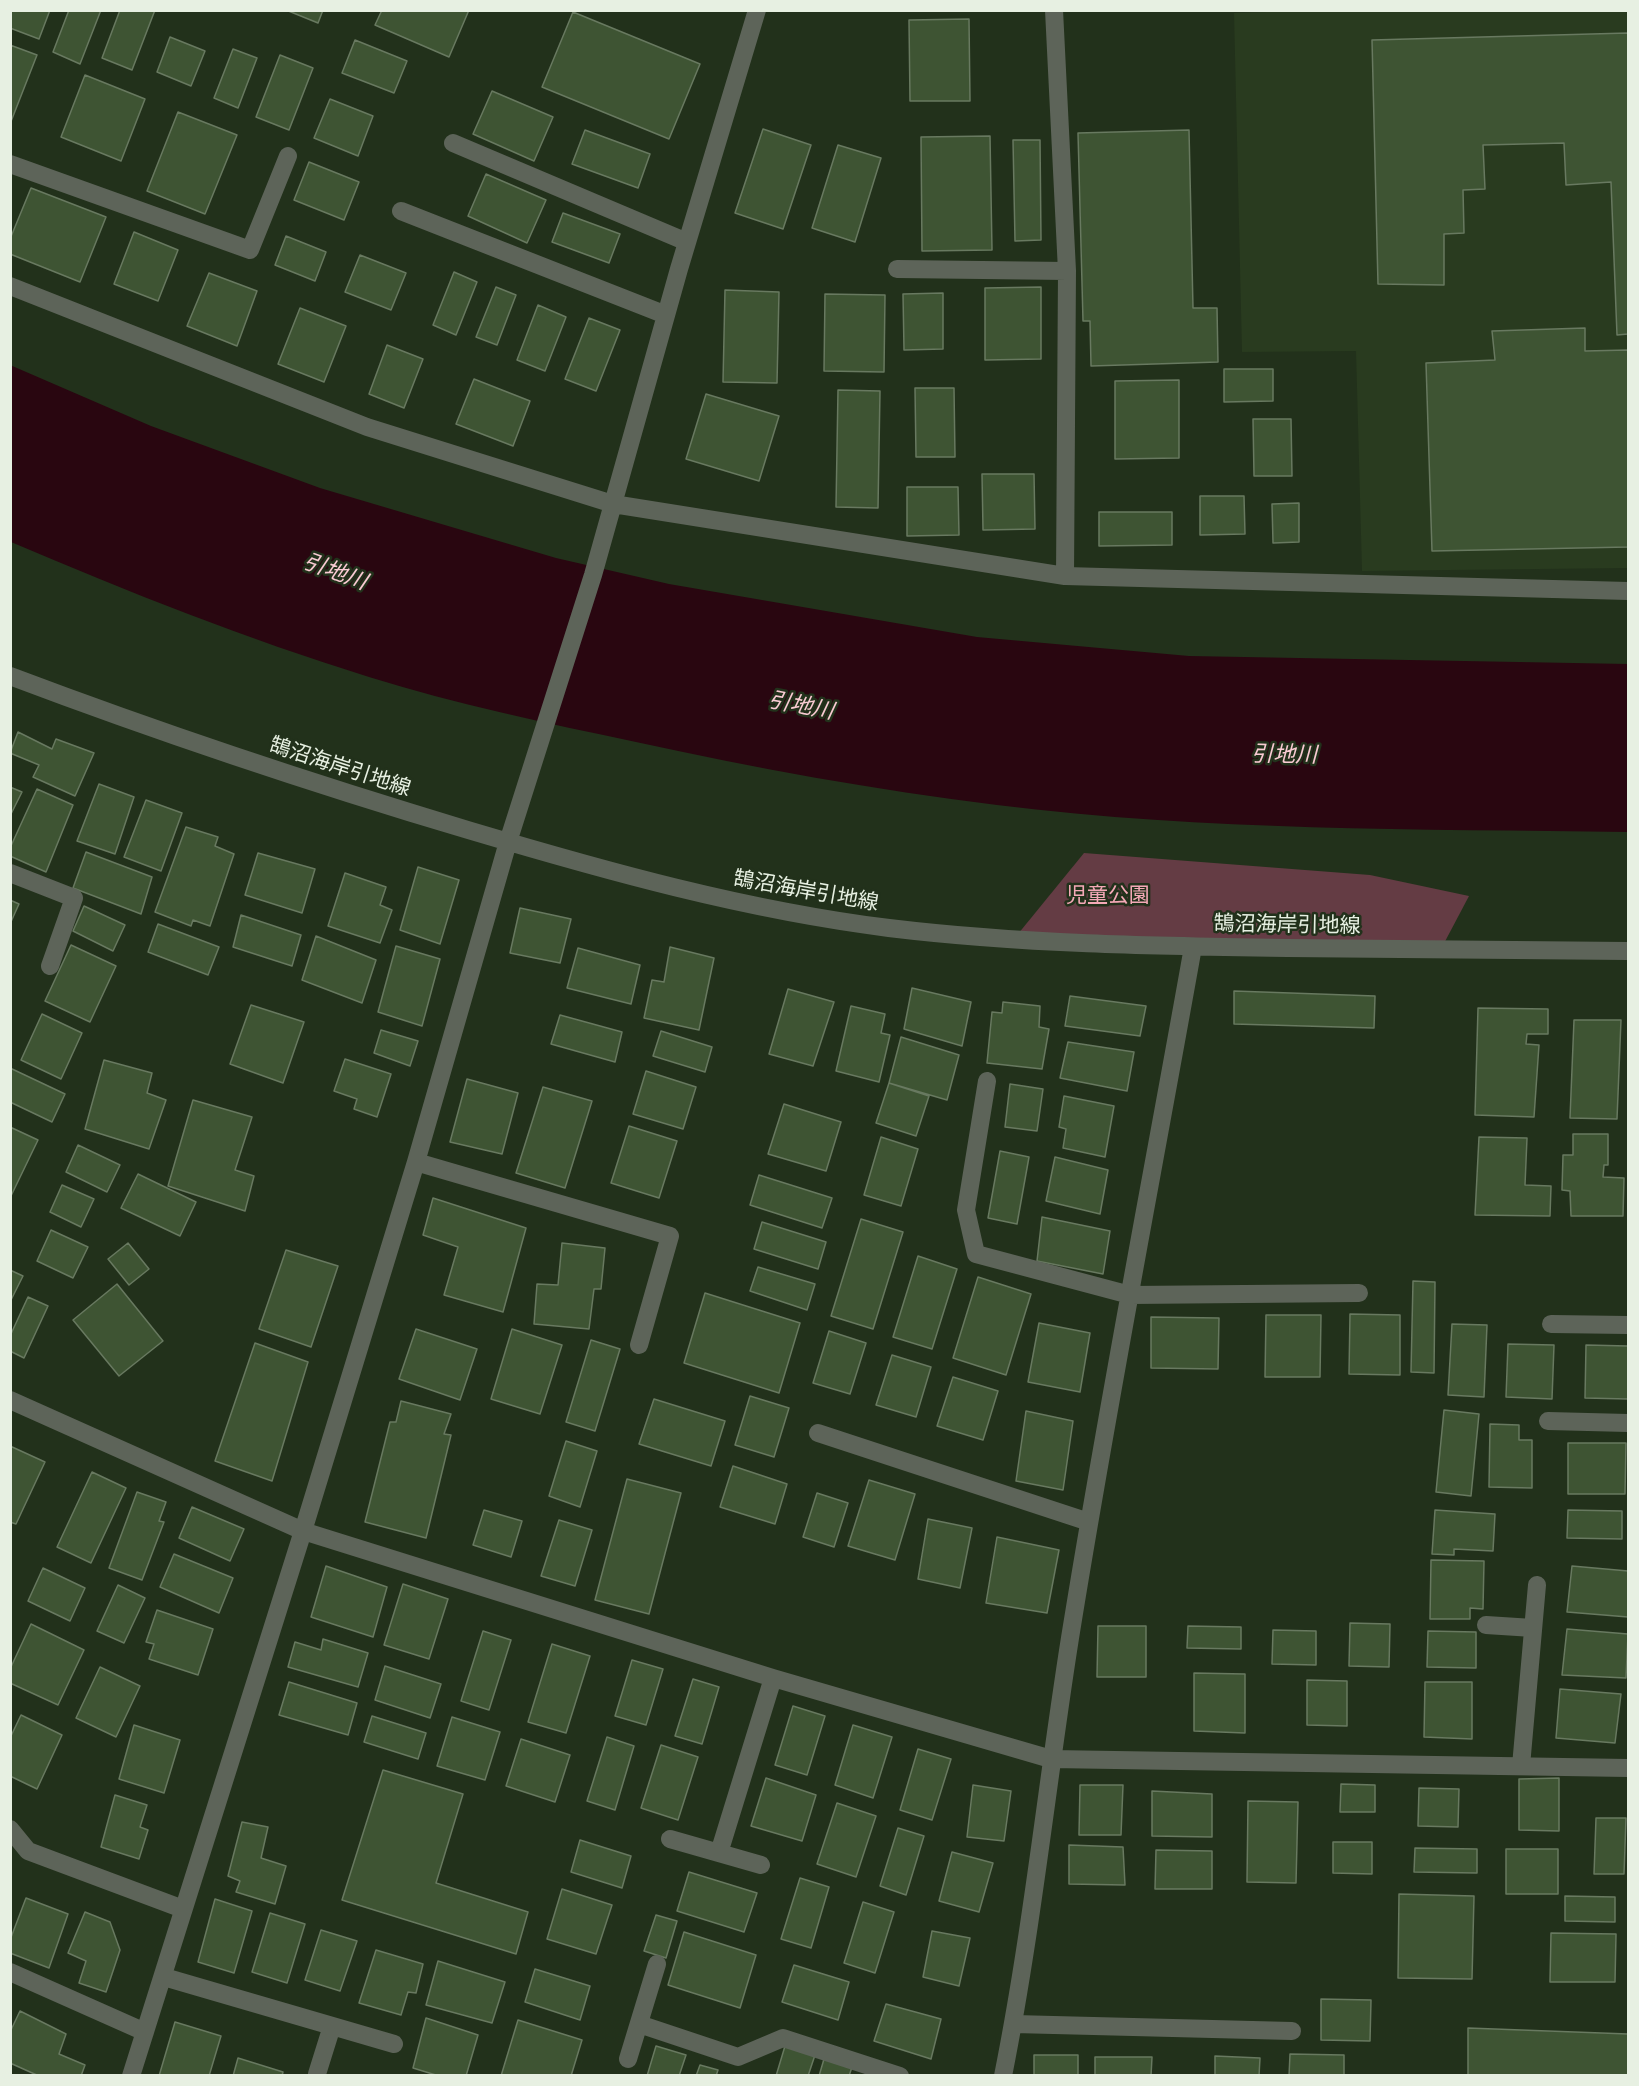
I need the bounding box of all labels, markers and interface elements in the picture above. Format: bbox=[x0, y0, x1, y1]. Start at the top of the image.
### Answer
water label: 引地川 bbox=[299, 548, 371, 596]
water label: 引地川 bbox=[766, 687, 836, 725]
street label: 鵠沼海岸引地線 bbox=[266, 732, 414, 802]
water label: 引地川 bbox=[1251, 741, 1317, 769]
street label: 鵠沼海岸引地線 bbox=[731, 866, 881, 916]
park label: 児童公園 bbox=[1066, 883, 1150, 909]
street label: 鵠沼海岸引地線 bbox=[1213, 911, 1361, 939]

